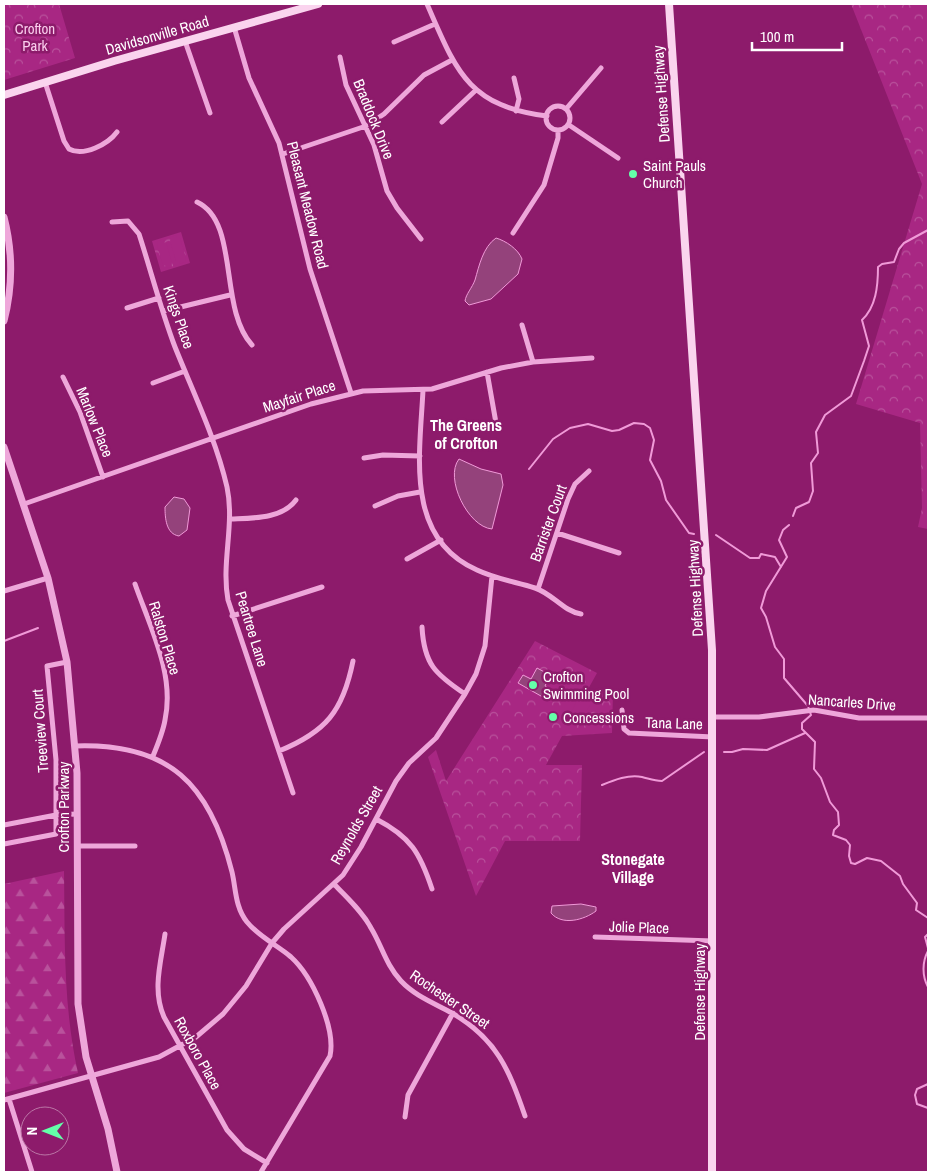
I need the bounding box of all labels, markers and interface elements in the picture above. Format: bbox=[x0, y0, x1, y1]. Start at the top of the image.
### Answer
street label: Davidsonville Road bbox=[103, 10, 211, 60]
park label: Crofton Park bbox=[15, 18, 55, 56]
scale bar bbox=[752, 20, 842, 52]
text: 100 m bbox=[760, 26, 794, 47]
street label: Defense Highway bbox=[647, 44, 675, 143]
street label: Braddock Drive bbox=[348, 76, 400, 162]
street label: Pleasant Meadow Road bbox=[282, 139, 334, 271]
place label: Saint Pauls Church bbox=[643, 155, 706, 193]
marker: Saint Pauls Church bbox=[627, 168, 639, 180]
street label: Kings Place bbox=[158, 283, 200, 352]
street label: Mayfair Place bbox=[260, 374, 338, 418]
street label: Marlow Place bbox=[71, 384, 119, 460]
district label: The Greens of Crofton bbox=[430, 414, 502, 454]
street label: Barrister Court bbox=[524, 481, 572, 564]
street label: Defense Highway bbox=[682, 538, 708, 637]
street label: Peartree Lane bbox=[231, 589, 273, 669]
street label: Ralston Place bbox=[144, 599, 186, 678]
place label: Crofton Swimming Pool bbox=[543, 666, 629, 704]
marker: Crofton Swimming Pool bbox=[527, 679, 539, 691]
street label: Treeview Court bbox=[27, 688, 53, 773]
street label: Nancarles Drive bbox=[807, 688, 897, 716]
place label: Concessions bbox=[563, 707, 634, 728]
marker: Concessions bbox=[547, 711, 559, 723]
street label: Tana Lane bbox=[645, 711, 703, 735]
street label: Crofton Parkway bbox=[53, 761, 74, 852]
street label: Reynolds Street bbox=[325, 781, 387, 868]
district label: Stonegate Village bbox=[601, 848, 665, 888]
street label: Jolie Place bbox=[609, 915, 670, 939]
street label: Defense Highway bbox=[689, 943, 710, 1041]
street label: Rochester Street bbox=[406, 964, 495, 1034]
street label: Roxboro Place bbox=[169, 1013, 227, 1094]
north arrow bbox=[20, 1106, 70, 1156]
text: N bbox=[23, 1127, 41, 1135]

